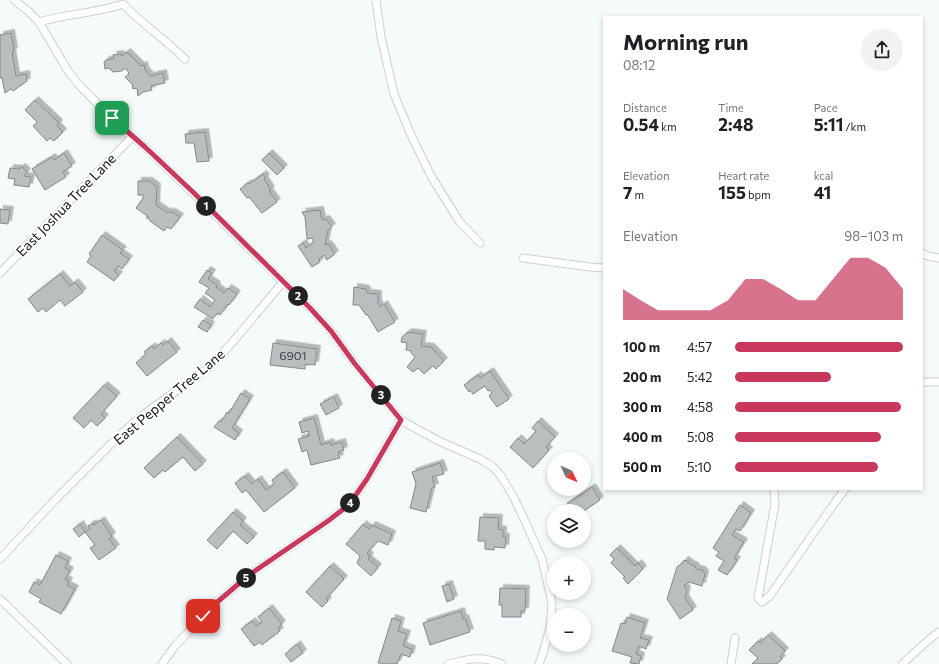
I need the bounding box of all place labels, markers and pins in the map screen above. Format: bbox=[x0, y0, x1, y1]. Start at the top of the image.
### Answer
pin bbox=[95, 101, 129, 135]
pin: 1 bbox=[196, 196, 216, 216]
pin: 2 bbox=[288, 286, 308, 306]
pin: 3 bbox=[371, 385, 391, 405]
pin: 4 bbox=[340, 493, 360, 513]
pin: 5 bbox=[236, 568, 256, 588]
pin bbox=[186, 599, 220, 633]

